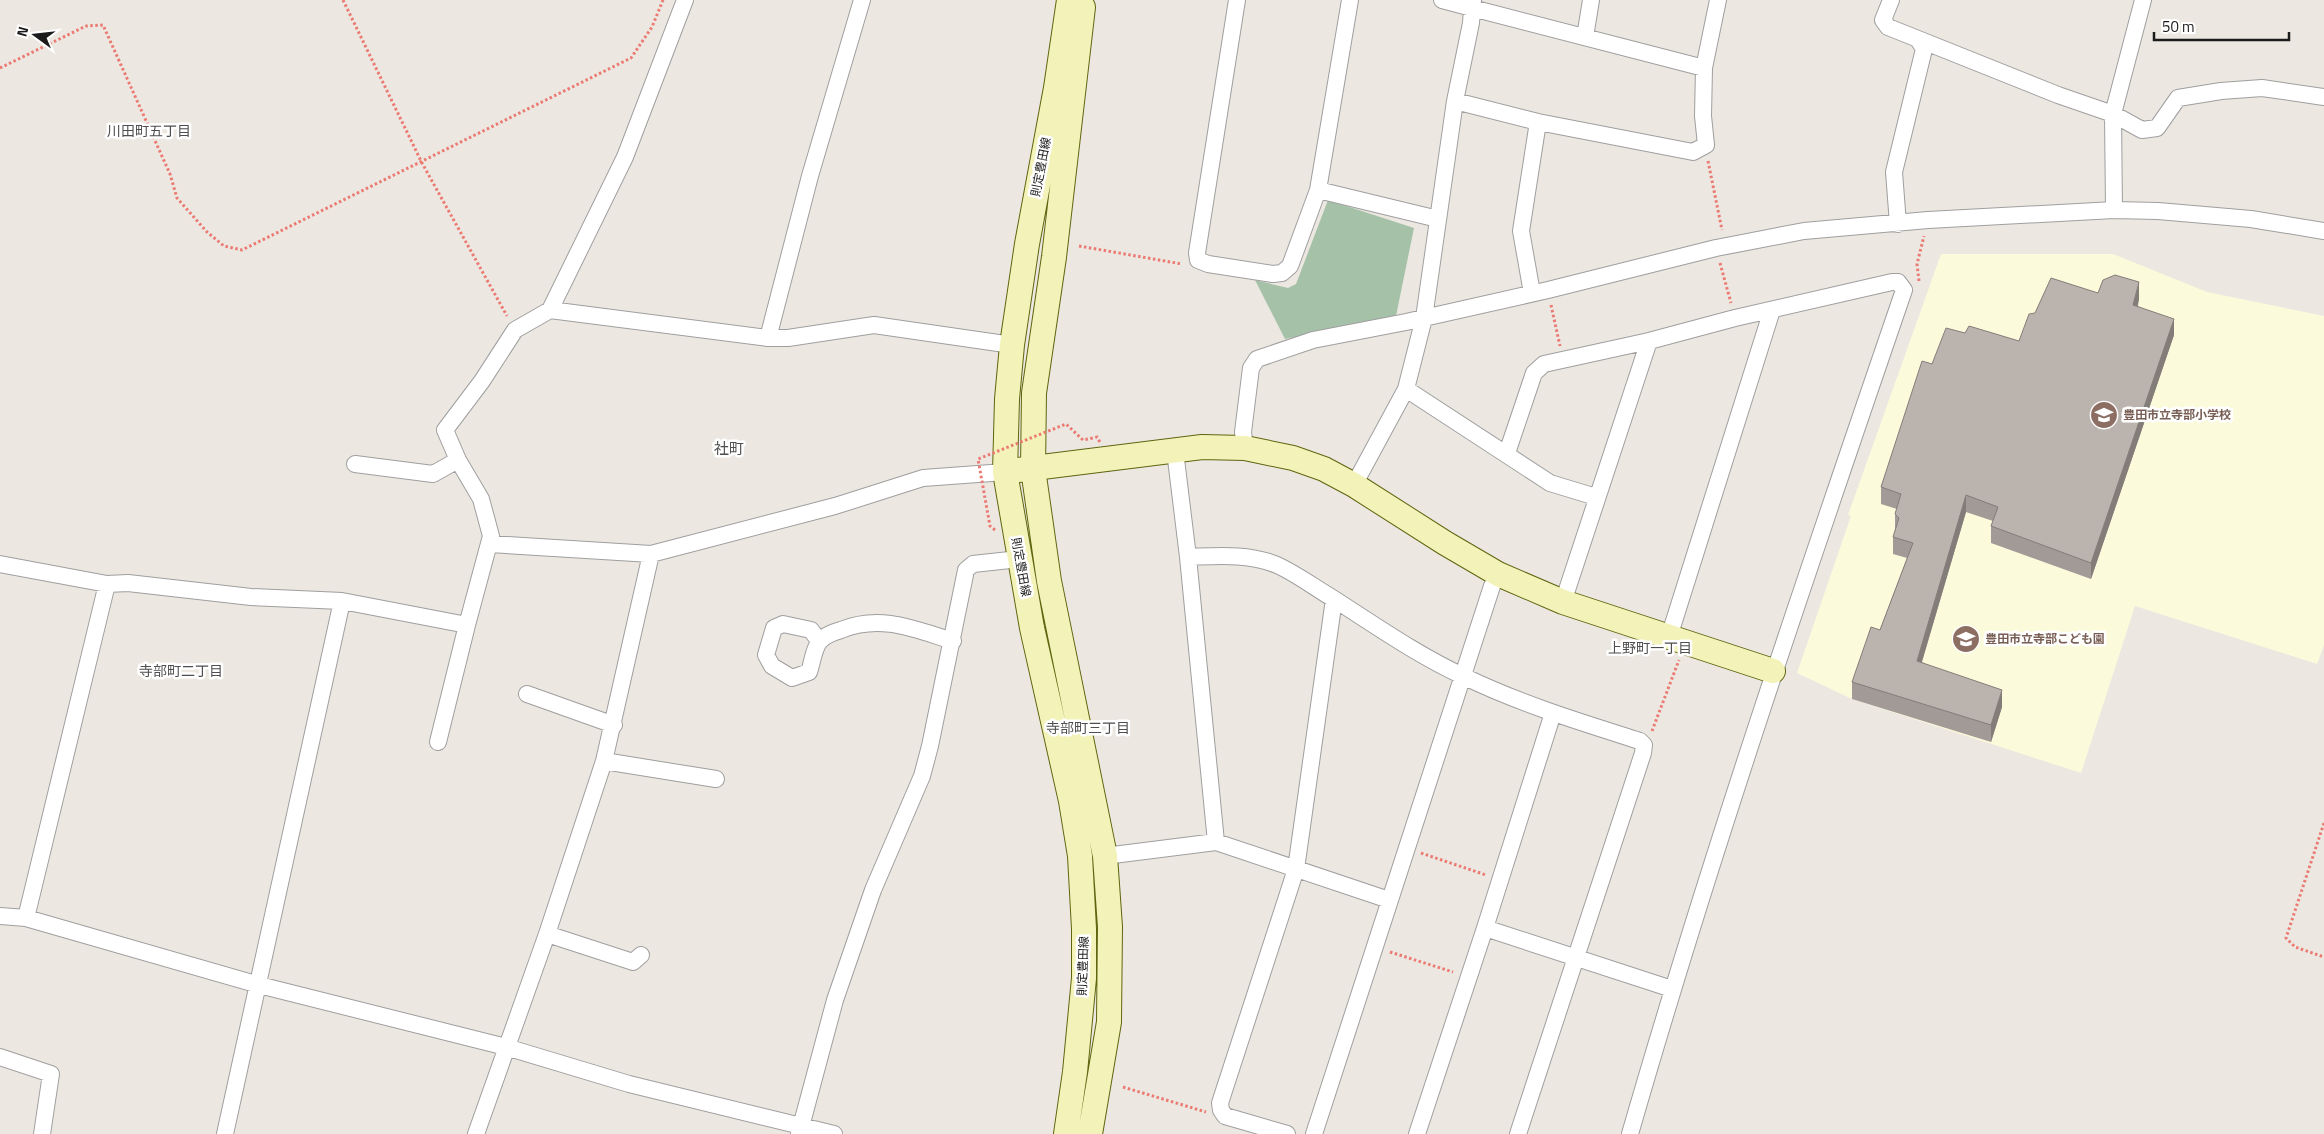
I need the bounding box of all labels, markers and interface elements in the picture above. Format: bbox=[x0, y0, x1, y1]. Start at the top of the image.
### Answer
north arrow bbox=[10, 10, 60, 60]
scale bar bbox=[2154, 10, 2289, 42]
text: 50 m bbox=[2162, 15, 2195, 38]
text: N bbox=[11, 24, 33, 39]
district label: 川田町五丁目 bbox=[107, 120, 191, 141]
street label: 則定豊田線 bbox=[1025, 136, 1056, 198]
school or university icon: 豊田市立寺部小学校 bbox=[2089, 400, 2119, 430]
place label: 豊田市立寺部小学校 bbox=[2123, 405, 2231, 424]
district label: 社町 bbox=[714, 437, 744, 460]
street label: 則定豊田線 bbox=[1007, 536, 1036, 598]
school or university icon: 豊田市立寺部こども園 bbox=[1951, 624, 1981, 654]
place label: 豊田市立寺部こども園 bbox=[1985, 629, 2105, 648]
district label: 上野町一丁目 bbox=[1608, 637, 1692, 658]
district label: 寺部町二丁目 bbox=[139, 660, 223, 681]
district label: 寺部町三丁目 bbox=[1046, 717, 1130, 738]
street label: 則定豊田線 bbox=[1072, 936, 1093, 996]

